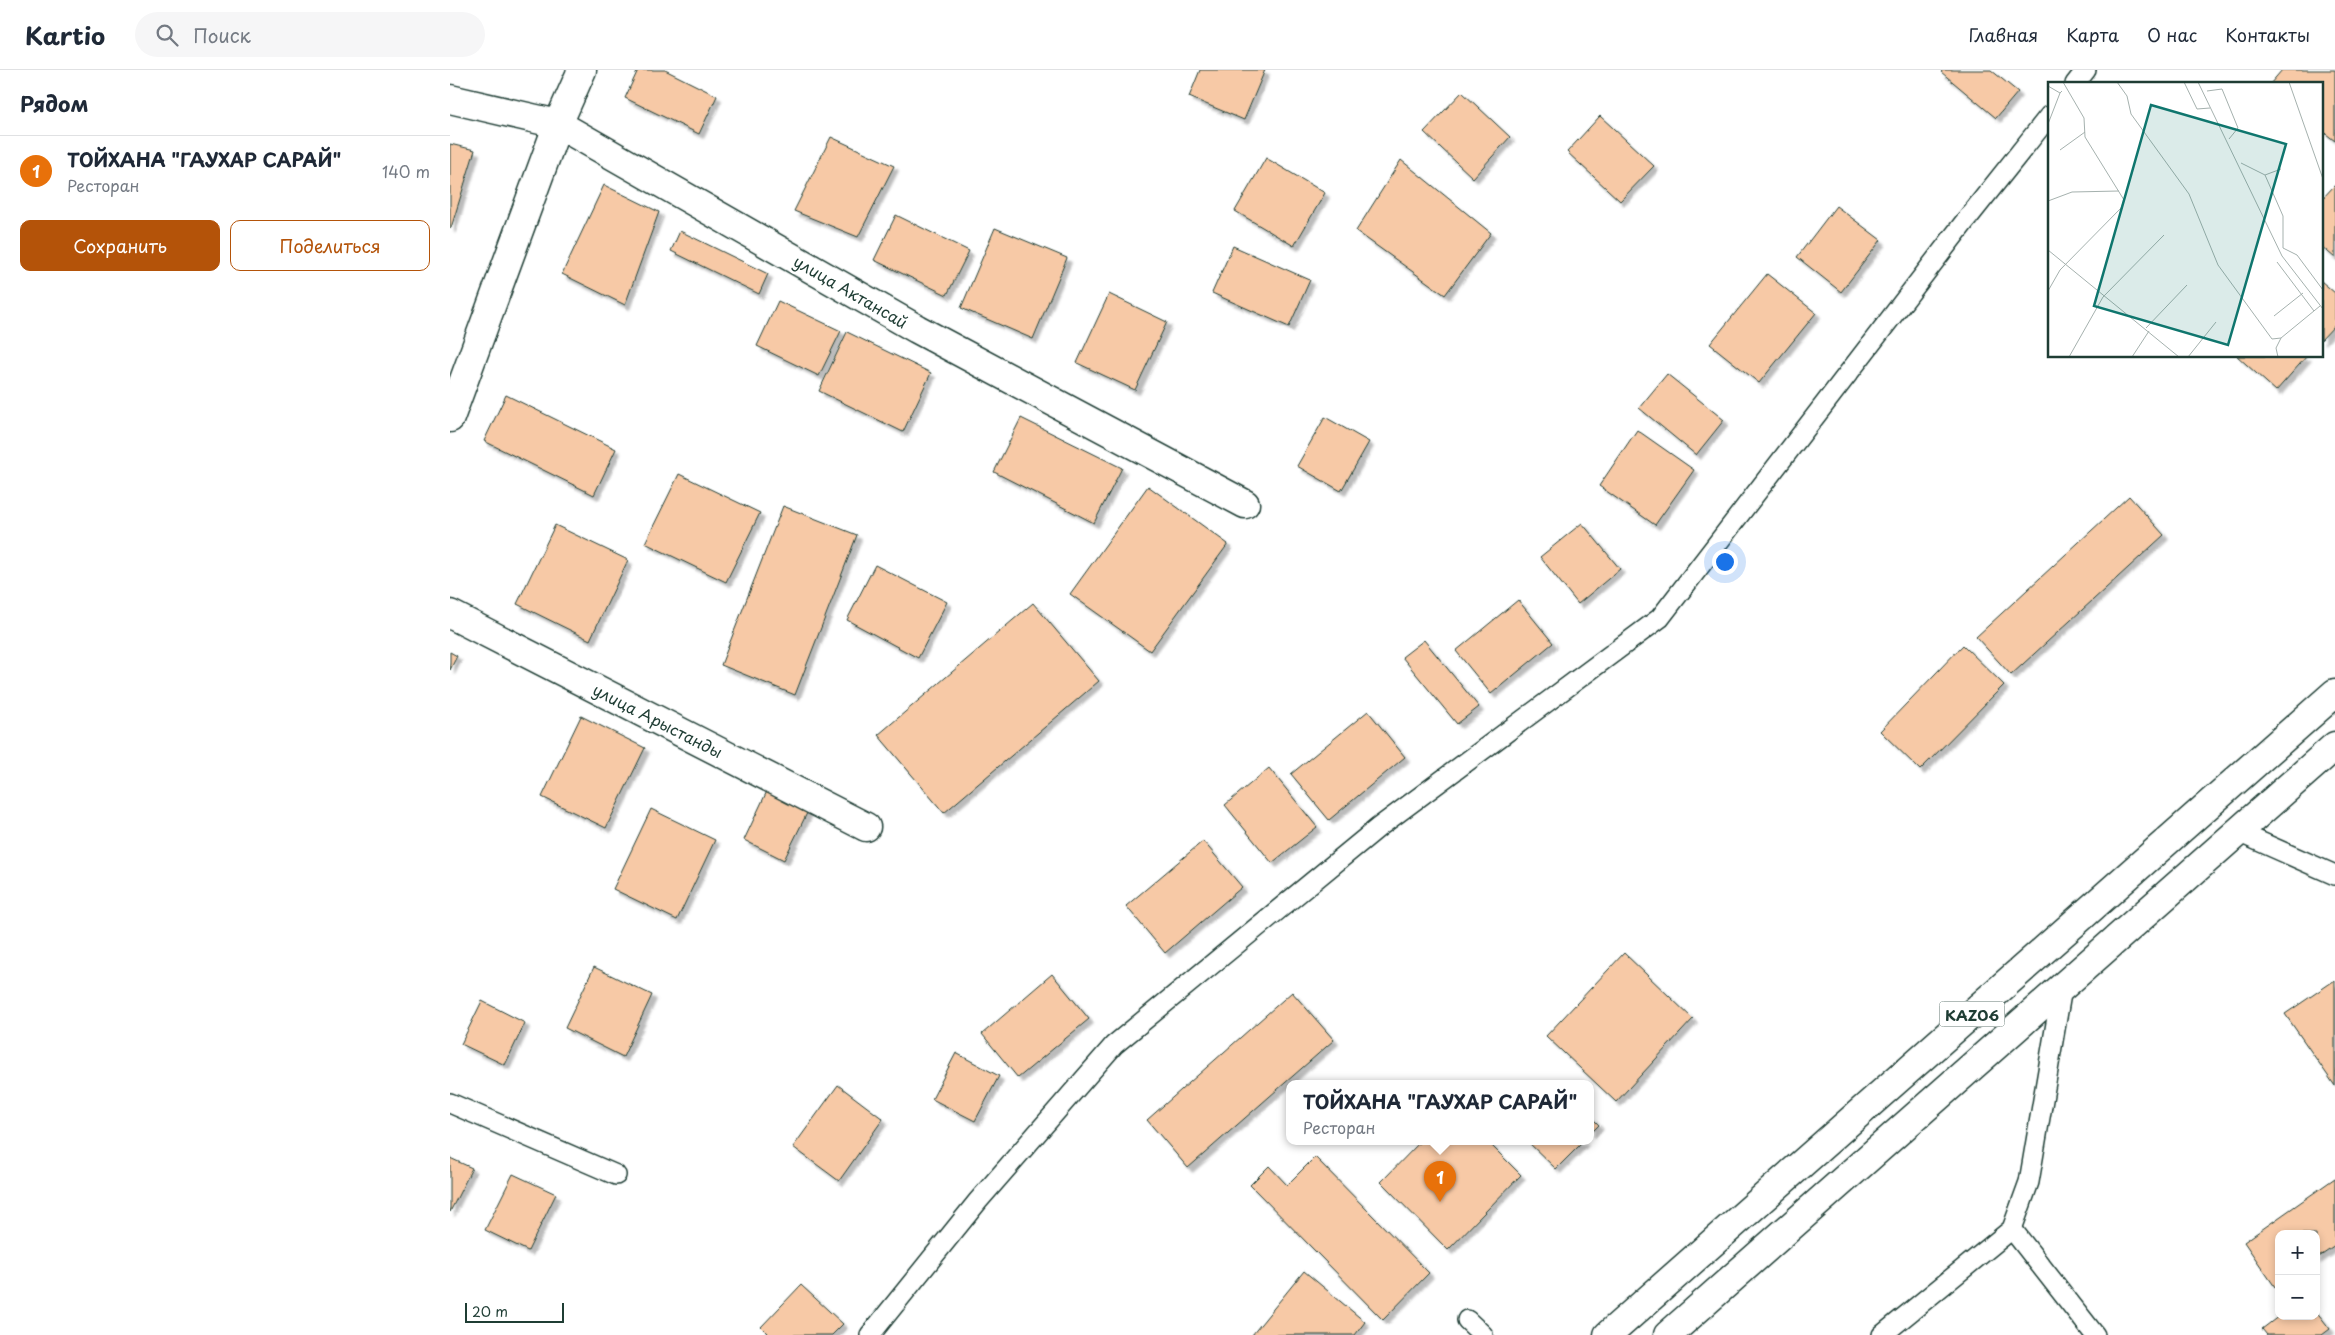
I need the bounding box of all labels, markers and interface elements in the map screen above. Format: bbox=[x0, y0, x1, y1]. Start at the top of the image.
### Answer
search box bbox=[135, 12, 485, 57]
text: Kartio bbox=[25, 17, 105, 53]
icon: search bbox=[153, 21, 181, 49]
text: Поиск bbox=[193, 21, 251, 49]
text: Главная bbox=[1969, 21, 2038, 48]
text: Карта bbox=[2066, 21, 2119, 48]
text: О нас bbox=[2147, 21, 2197, 48]
text: Контакты bbox=[2225, 21, 2310, 48]
inset map bbox=[2048, 82, 2322, 358]
text: Рядом bbox=[20, 87, 88, 119]
text: ТОЙХАНА "ГАУХАР САРАЙ" bbox=[67, 145, 341, 173]
text: 1 bbox=[32, 159, 40, 183]
text: 140 m bbox=[382, 159, 430, 183]
text: Ресторан bbox=[67, 173, 140, 197]
button: Сохранить bbox=[20, 220, 220, 271]
button: Поделиться bbox=[230, 220, 430, 271]
street label: улица Актансай bbox=[789, 249, 913, 333]
your location bbox=[1712, 549, 1738, 575]
street label: улица Арыстанды bbox=[589, 677, 727, 763]
road number: KАZ06 bbox=[1940, 1002, 2004, 1026]
popup bbox=[1286, 1080, 1594, 1145]
text: ТОЙХАНА "ГАУХАР САРАЙ" bbox=[1303, 1087, 1577, 1115]
text: Ресторан bbox=[1303, 1115, 1375, 1139]
pin: 1 bbox=[1424, 1161, 1456, 1202]
map controls bbox=[2275, 1230, 2320, 1320]
button: + bbox=[2275, 1230, 2320, 1275]
button: − bbox=[2275, 1275, 2320, 1320]
scale bar bbox=[465, 1300, 564, 1323]
text: 20 m bbox=[472, 1301, 508, 1322]

